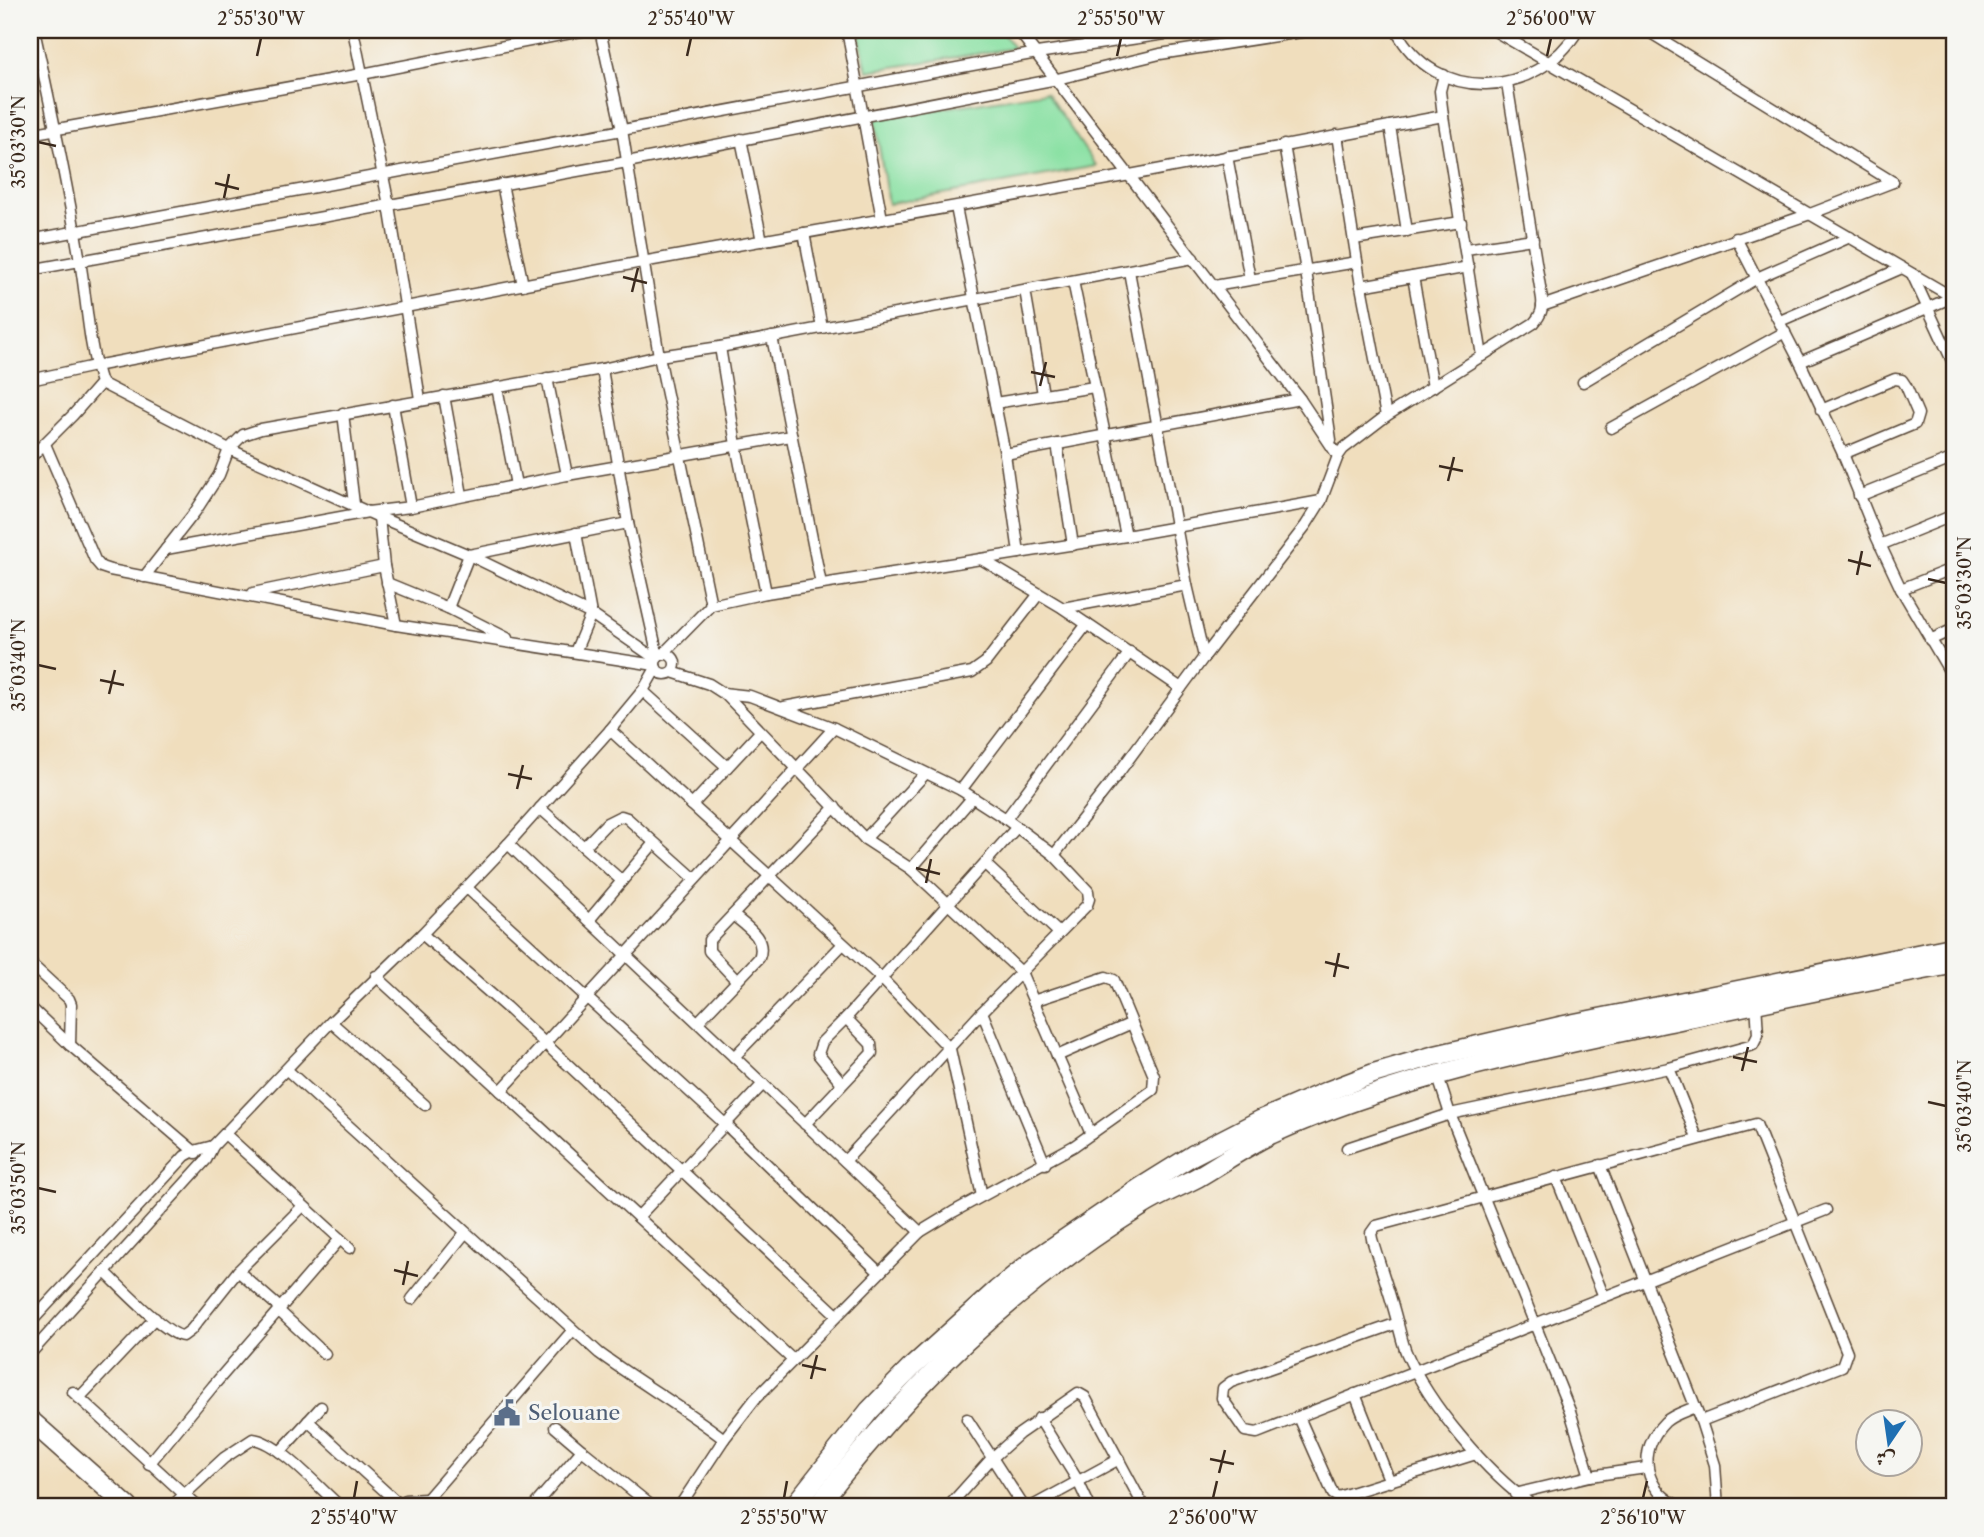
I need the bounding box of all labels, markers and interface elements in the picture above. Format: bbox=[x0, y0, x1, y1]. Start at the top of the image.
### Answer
text: 2°55'30"W bbox=[217, 8, 306, 30]
text: 2°55'40"W bbox=[647, 8, 736, 30]
text: 2°55'50"W bbox=[1077, 8, 1166, 30]
text: 2°56'00"W bbox=[1506, 8, 1597, 30]
text: 35°03'30"N bbox=[8, 95, 30, 189]
text: 35°03'30"N bbox=[1954, 536, 1976, 630]
text: 35°03'40"N bbox=[8, 618, 30, 712]
text: 35°03'40"N bbox=[1954, 1059, 1976, 1153]
text: 35°03'50"N bbox=[8, 1141, 30, 1235]
public building icon: Selouane bbox=[492, 1398, 522, 1428]
place label: Selouane bbox=[528, 1400, 620, 1425]
north arrow bbox=[1854, 1408, 1924, 1478]
text: ش bbox=[1874, 1446, 1897, 1472]
text: 2°55'40"W bbox=[310, 1507, 399, 1529]
text: 2°55'50"W bbox=[740, 1507, 829, 1529]
text: 2°56'00"W bbox=[1168, 1507, 1259, 1529]
text: 2°56'10"W bbox=[1600, 1507, 1687, 1529]

